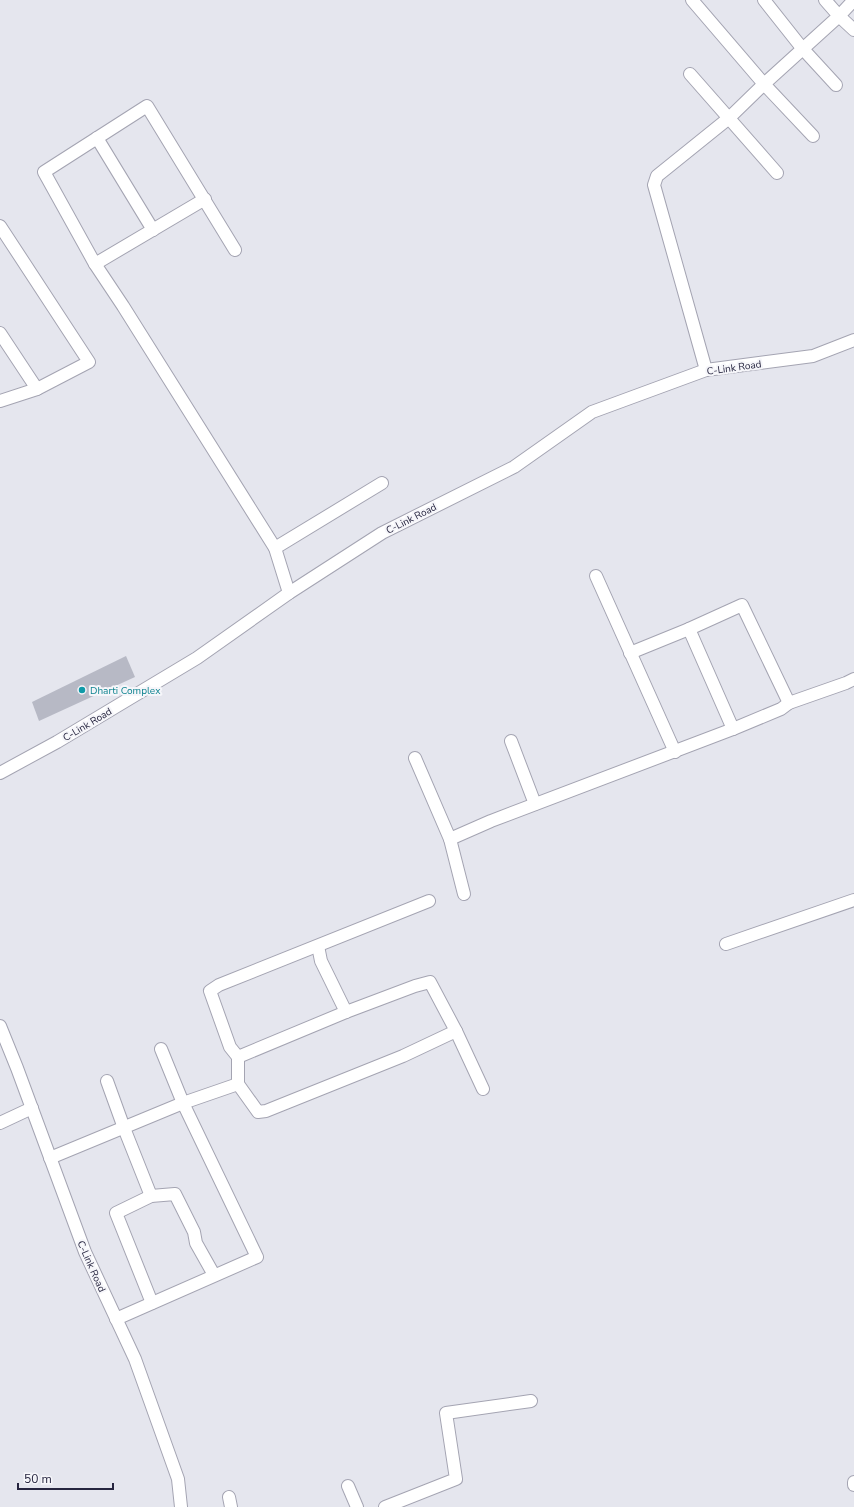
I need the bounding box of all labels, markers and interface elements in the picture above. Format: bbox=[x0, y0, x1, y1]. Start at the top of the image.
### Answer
street label: C-Link Road bbox=[706, 357, 762, 379]
street label: C-Link Road bbox=[384, 500, 439, 538]
place label: Dharti Complex bbox=[90, 684, 161, 698]
marker: Dharti Complex bbox=[77, 685, 87, 695]
street label: C-Link Road bbox=[60, 705, 115, 745]
street label: C-Link Road bbox=[74, 1238, 109, 1295]
scale bar bbox=[18, 1465, 113, 1491]
text: 50 m bbox=[24, 1471, 52, 1487]

